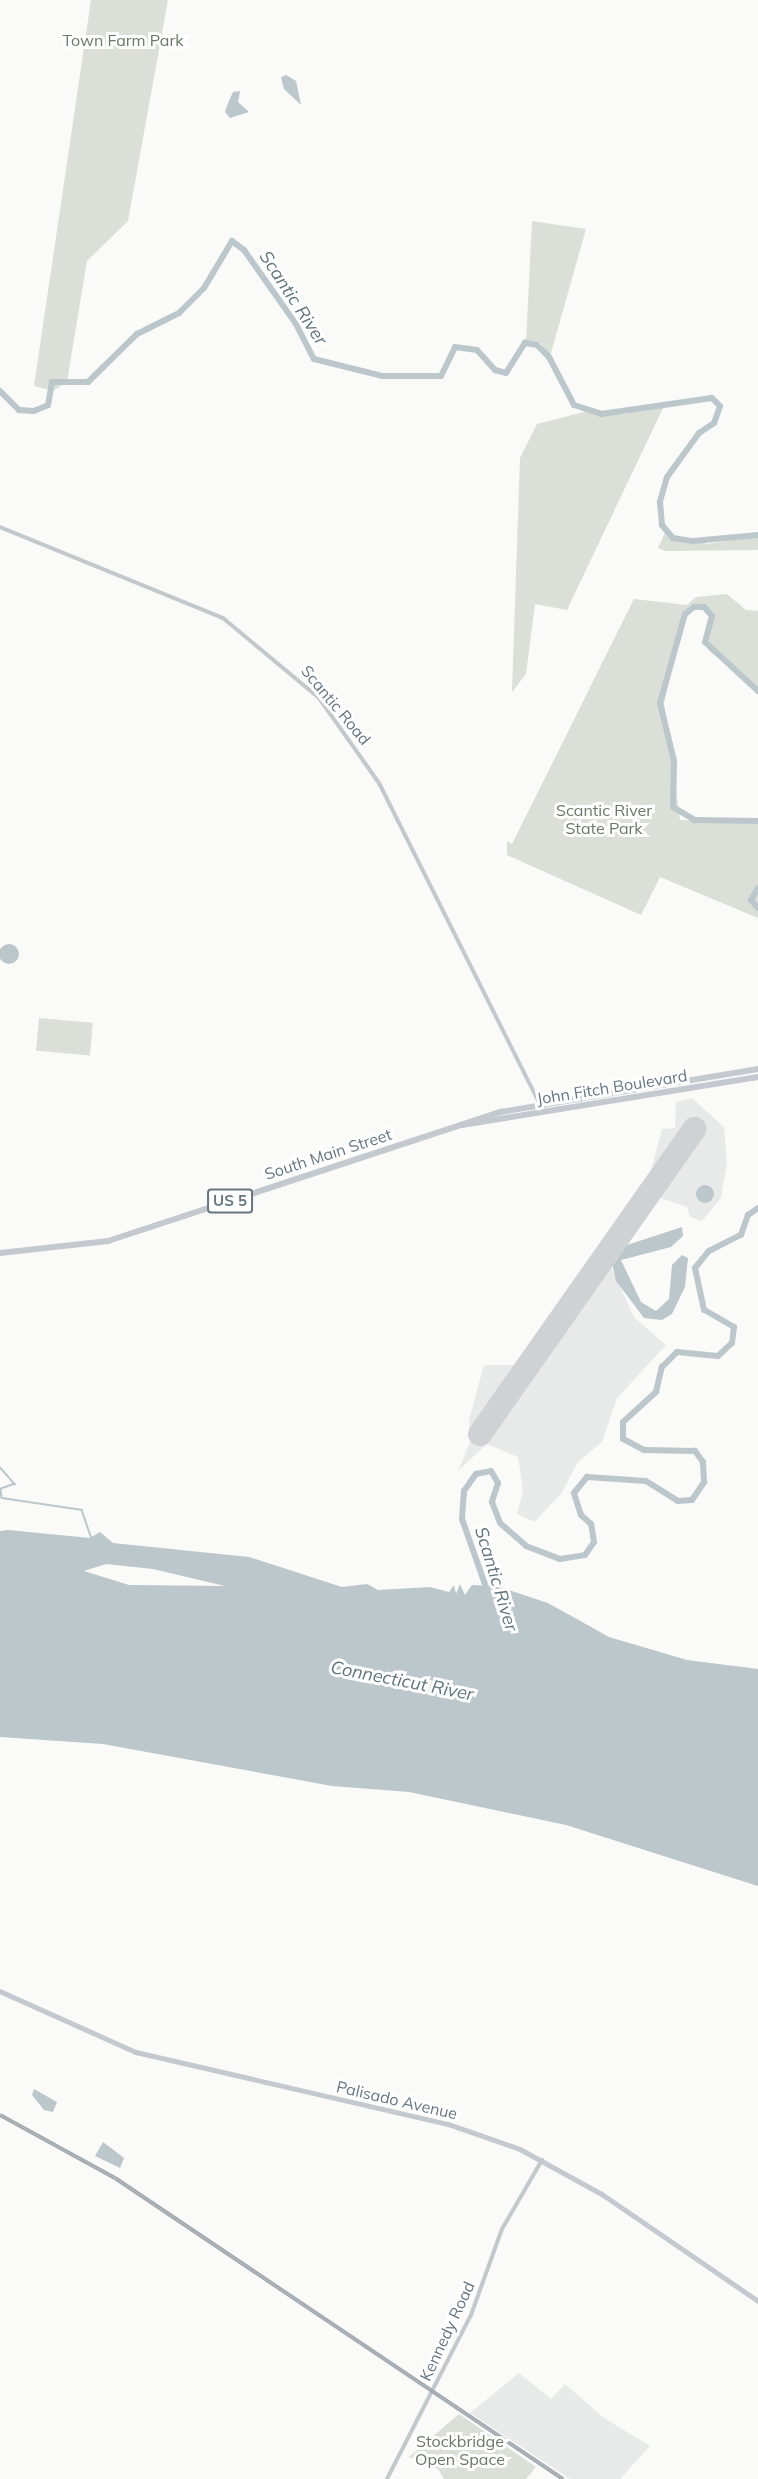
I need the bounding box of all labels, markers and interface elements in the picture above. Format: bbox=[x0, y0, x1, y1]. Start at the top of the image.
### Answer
park label: Town Farm Park bbox=[63, 30, 183, 50]
water label: Scantic River bbox=[255, 247, 331, 349]
street label: Scantic Road bbox=[297, 661, 375, 749]
park label: Scantic River State Park bbox=[556, 800, 652, 838]
street label: John Fitch Boulevard bbox=[535, 1066, 689, 1108]
street label: South Main Street bbox=[262, 1124, 394, 1184]
road number: US 5 bbox=[206, 1189, 254, 1213]
water label: Scantic River bbox=[470, 1524, 522, 1634]
water label: Connecticut River bbox=[329, 1657, 475, 1705]
street label: Palisado Avenue bbox=[335, 2077, 459, 2123]
street label: Kennedy Road bbox=[416, 2278, 478, 2384]
park label: Stockbridge Open Space bbox=[415, 2431, 505, 2469]

